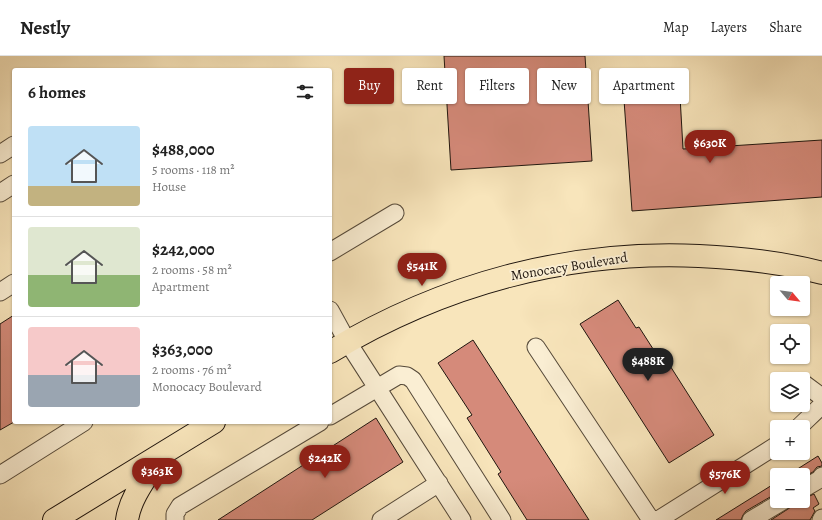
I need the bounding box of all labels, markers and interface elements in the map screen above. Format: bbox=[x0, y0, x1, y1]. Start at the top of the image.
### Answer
text: Nestly bbox=[20, 15, 70, 41]
text: Map bbox=[663, 18, 689, 37]
text: Layers bbox=[711, 18, 747, 37]
text: Share bbox=[769, 18, 802, 37]
chip: Buy bbox=[344, 68, 394, 104]
chip: Rent bbox=[402, 68, 457, 104]
chip: Filters bbox=[465, 68, 529, 104]
chip: New bbox=[537, 68, 591, 104]
chip: Apartment bbox=[599, 68, 689, 104]
text: 6 homes bbox=[28, 81, 86, 104]
icon: filters bbox=[294, 81, 316, 103]
pin: $630K bbox=[682, 130, 738, 164]
text: $630K bbox=[694, 134, 726, 151]
text: $488,000 bbox=[152, 138, 214, 161]
icon: home bbox=[60, 142, 108, 190]
text: 5 rooms · 118 m² bbox=[152, 161, 235, 178]
text: House bbox=[152, 178, 186, 195]
text: $242,000 bbox=[152, 238, 215, 261]
icon: home bbox=[60, 243, 108, 291]
street label: Monocacy Boulevard bbox=[509, 248, 629, 285]
pin: $541K bbox=[394, 253, 450, 287]
text: $541K bbox=[407, 257, 437, 274]
text: 2 rooms · 58 m² bbox=[152, 261, 232, 278]
north arrow bbox=[770, 276, 810, 316]
map controls bbox=[770, 276, 810, 508]
text: Apartment bbox=[152, 278, 210, 295]
button: locate bbox=[770, 324, 810, 364]
text: $363,000 bbox=[152, 338, 213, 361]
icon: home bbox=[60, 343, 108, 391]
pin: $488K bbox=[620, 348, 676, 382]
text: $488K bbox=[631, 352, 665, 369]
text: 2 rooms · 76 m² bbox=[152, 361, 231, 378]
button: layers bbox=[770, 372, 810, 412]
text: Monocacy Boulevard bbox=[152, 378, 262, 395]
button: + bbox=[770, 420, 810, 460]
pin: $242K bbox=[297, 445, 353, 479]
text: $242K bbox=[308, 449, 342, 466]
pin: $363K bbox=[129, 458, 185, 492]
pin: $576K bbox=[697, 461, 753, 495]
text: $363K bbox=[141, 462, 173, 479]
text: $576K bbox=[709, 465, 741, 482]
button: − bbox=[770, 468, 810, 508]

